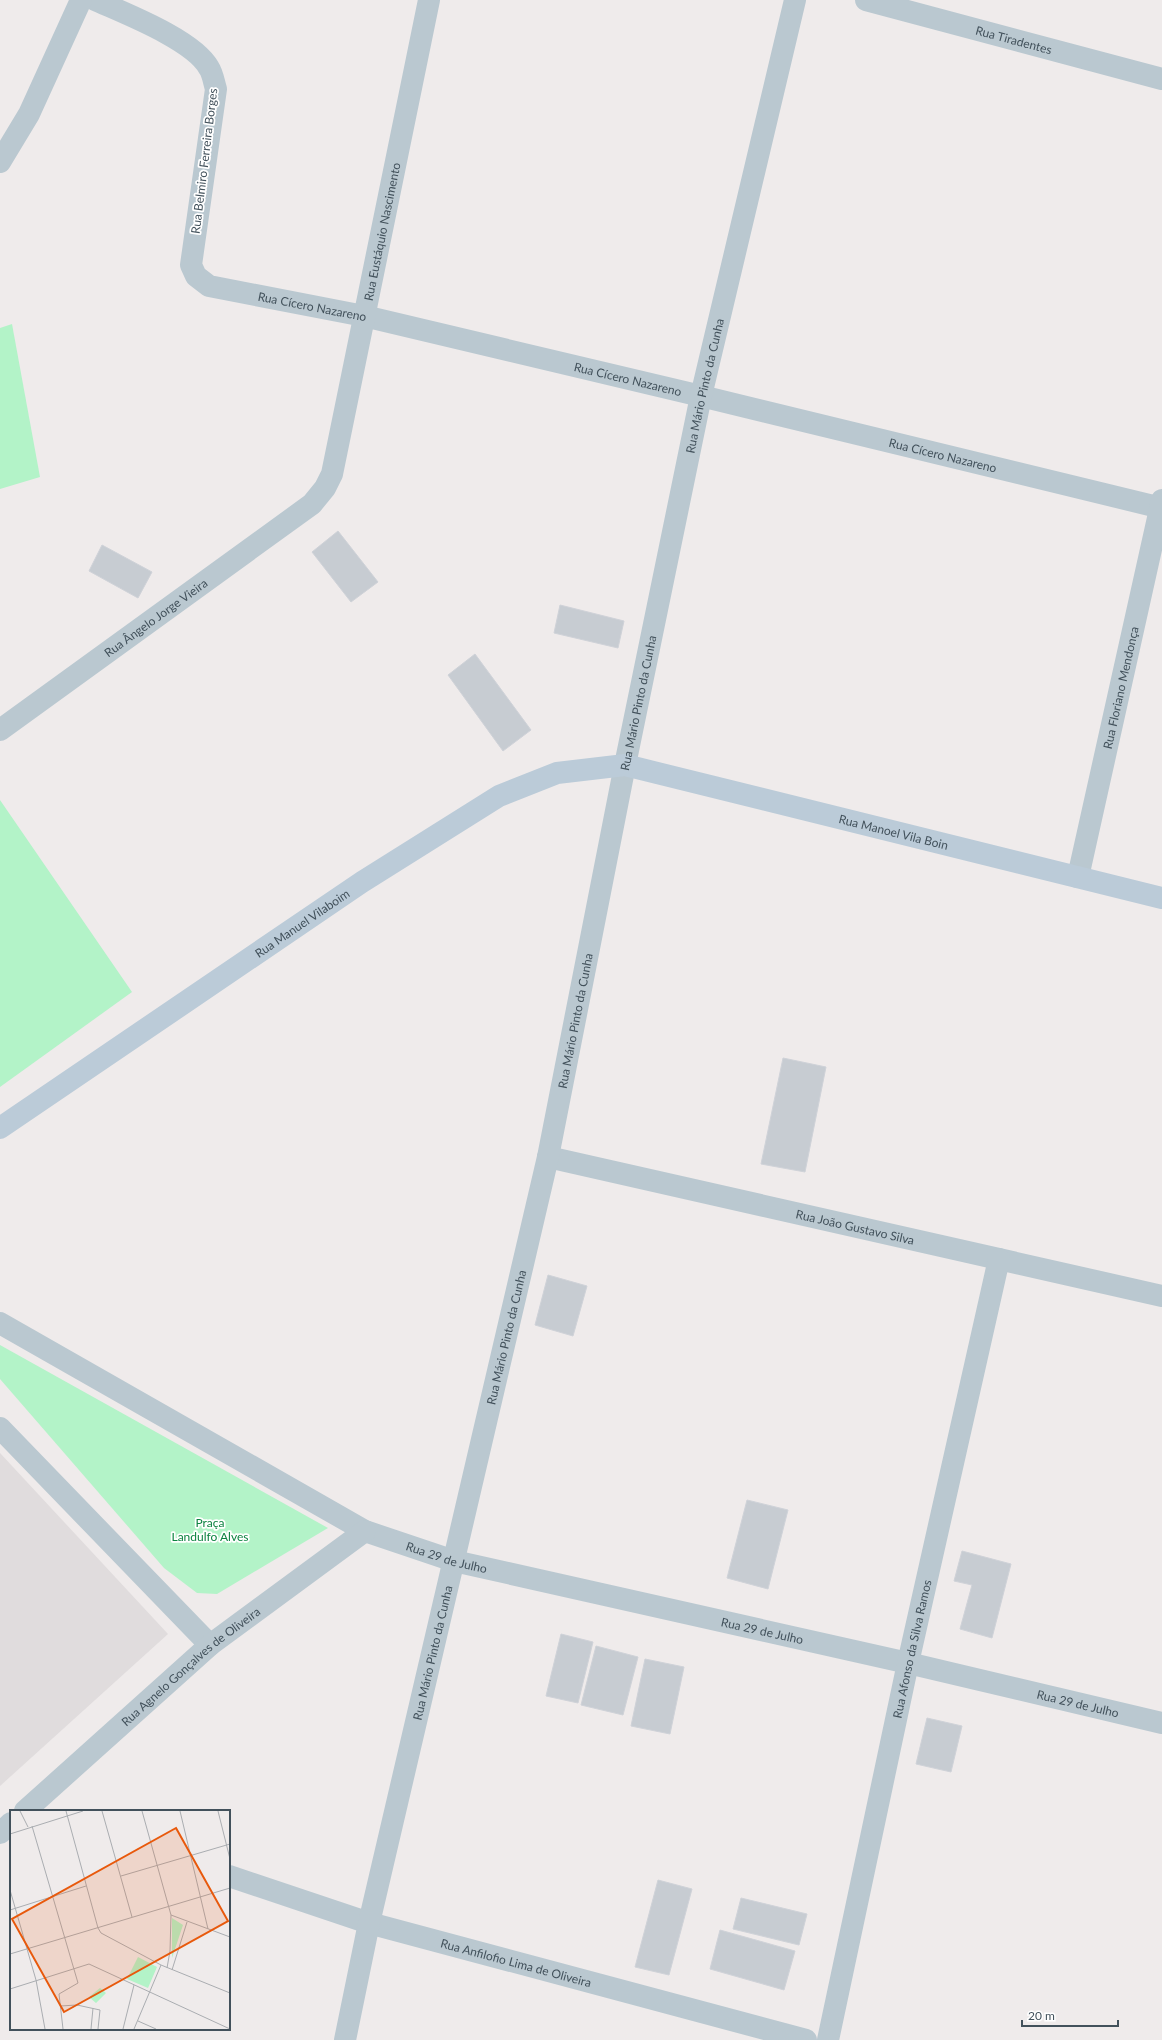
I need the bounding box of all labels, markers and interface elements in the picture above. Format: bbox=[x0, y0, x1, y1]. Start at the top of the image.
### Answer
street label: Rua Tiradentes bbox=[974, 22, 1054, 57]
street label: Rua Belmiro Ferreira Borges bbox=[188, 87, 220, 235]
street label: Rua Eustáquio Nascimento bbox=[360, 161, 403, 302]
street label: Rua Cícero Nazareno bbox=[257, 288, 368, 324]
street label: Rua Mário Pinto da Cunha bbox=[682, 317, 727, 455]
street label: Rua Cícero Nazareno bbox=[573, 359, 684, 399]
street label: Rua Cícero Nazareno bbox=[888, 434, 998, 475]
street label: Rua Ângelo Jorge Vieira bbox=[101, 575, 210, 660]
street label: Rua Floriano Mendonça bbox=[1099, 625, 1141, 750]
street label: Rua Mário Pinto da Cunha bbox=[617, 634, 659, 772]
street label: Rua Manoel Vila Boin bbox=[837, 811, 950, 852]
street label: Rua Manuel Vilaboim bbox=[252, 885, 352, 960]
street label: Rua Mário Pinto da Cunha bbox=[554, 952, 595, 1090]
street label: Rua João Gustavo Silva bbox=[795, 1206, 916, 1247]
street label: Rua Mário Pinto da Cunha bbox=[483, 1268, 529, 1406]
park label: Praça Landulfo Alves bbox=[171, 1515, 249, 1544]
street label: Rua 29 de Julho bbox=[404, 1538, 489, 1576]
street label: Rua Afonso da Silva Ramos bbox=[889, 1578, 934, 1719]
street label: Rua Mário Pinto da Cunha bbox=[409, 1584, 455, 1722]
street label: Rua Agnelo Gonçalves de Oliveira bbox=[118, 1603, 263, 1729]
street label: Rua 29 de Julho bbox=[720, 1614, 805, 1647]
street label: Rua 29 de Julho bbox=[1035, 1686, 1121, 1720]
inset map bbox=[10, 1810, 230, 2030]
street label: Rua Anfilofio Lima de Oliveira bbox=[439, 1935, 593, 1990]
scale bar bbox=[1022, 2002, 1118, 2028]
text: 20 m bbox=[1028, 2008, 1055, 2023]

